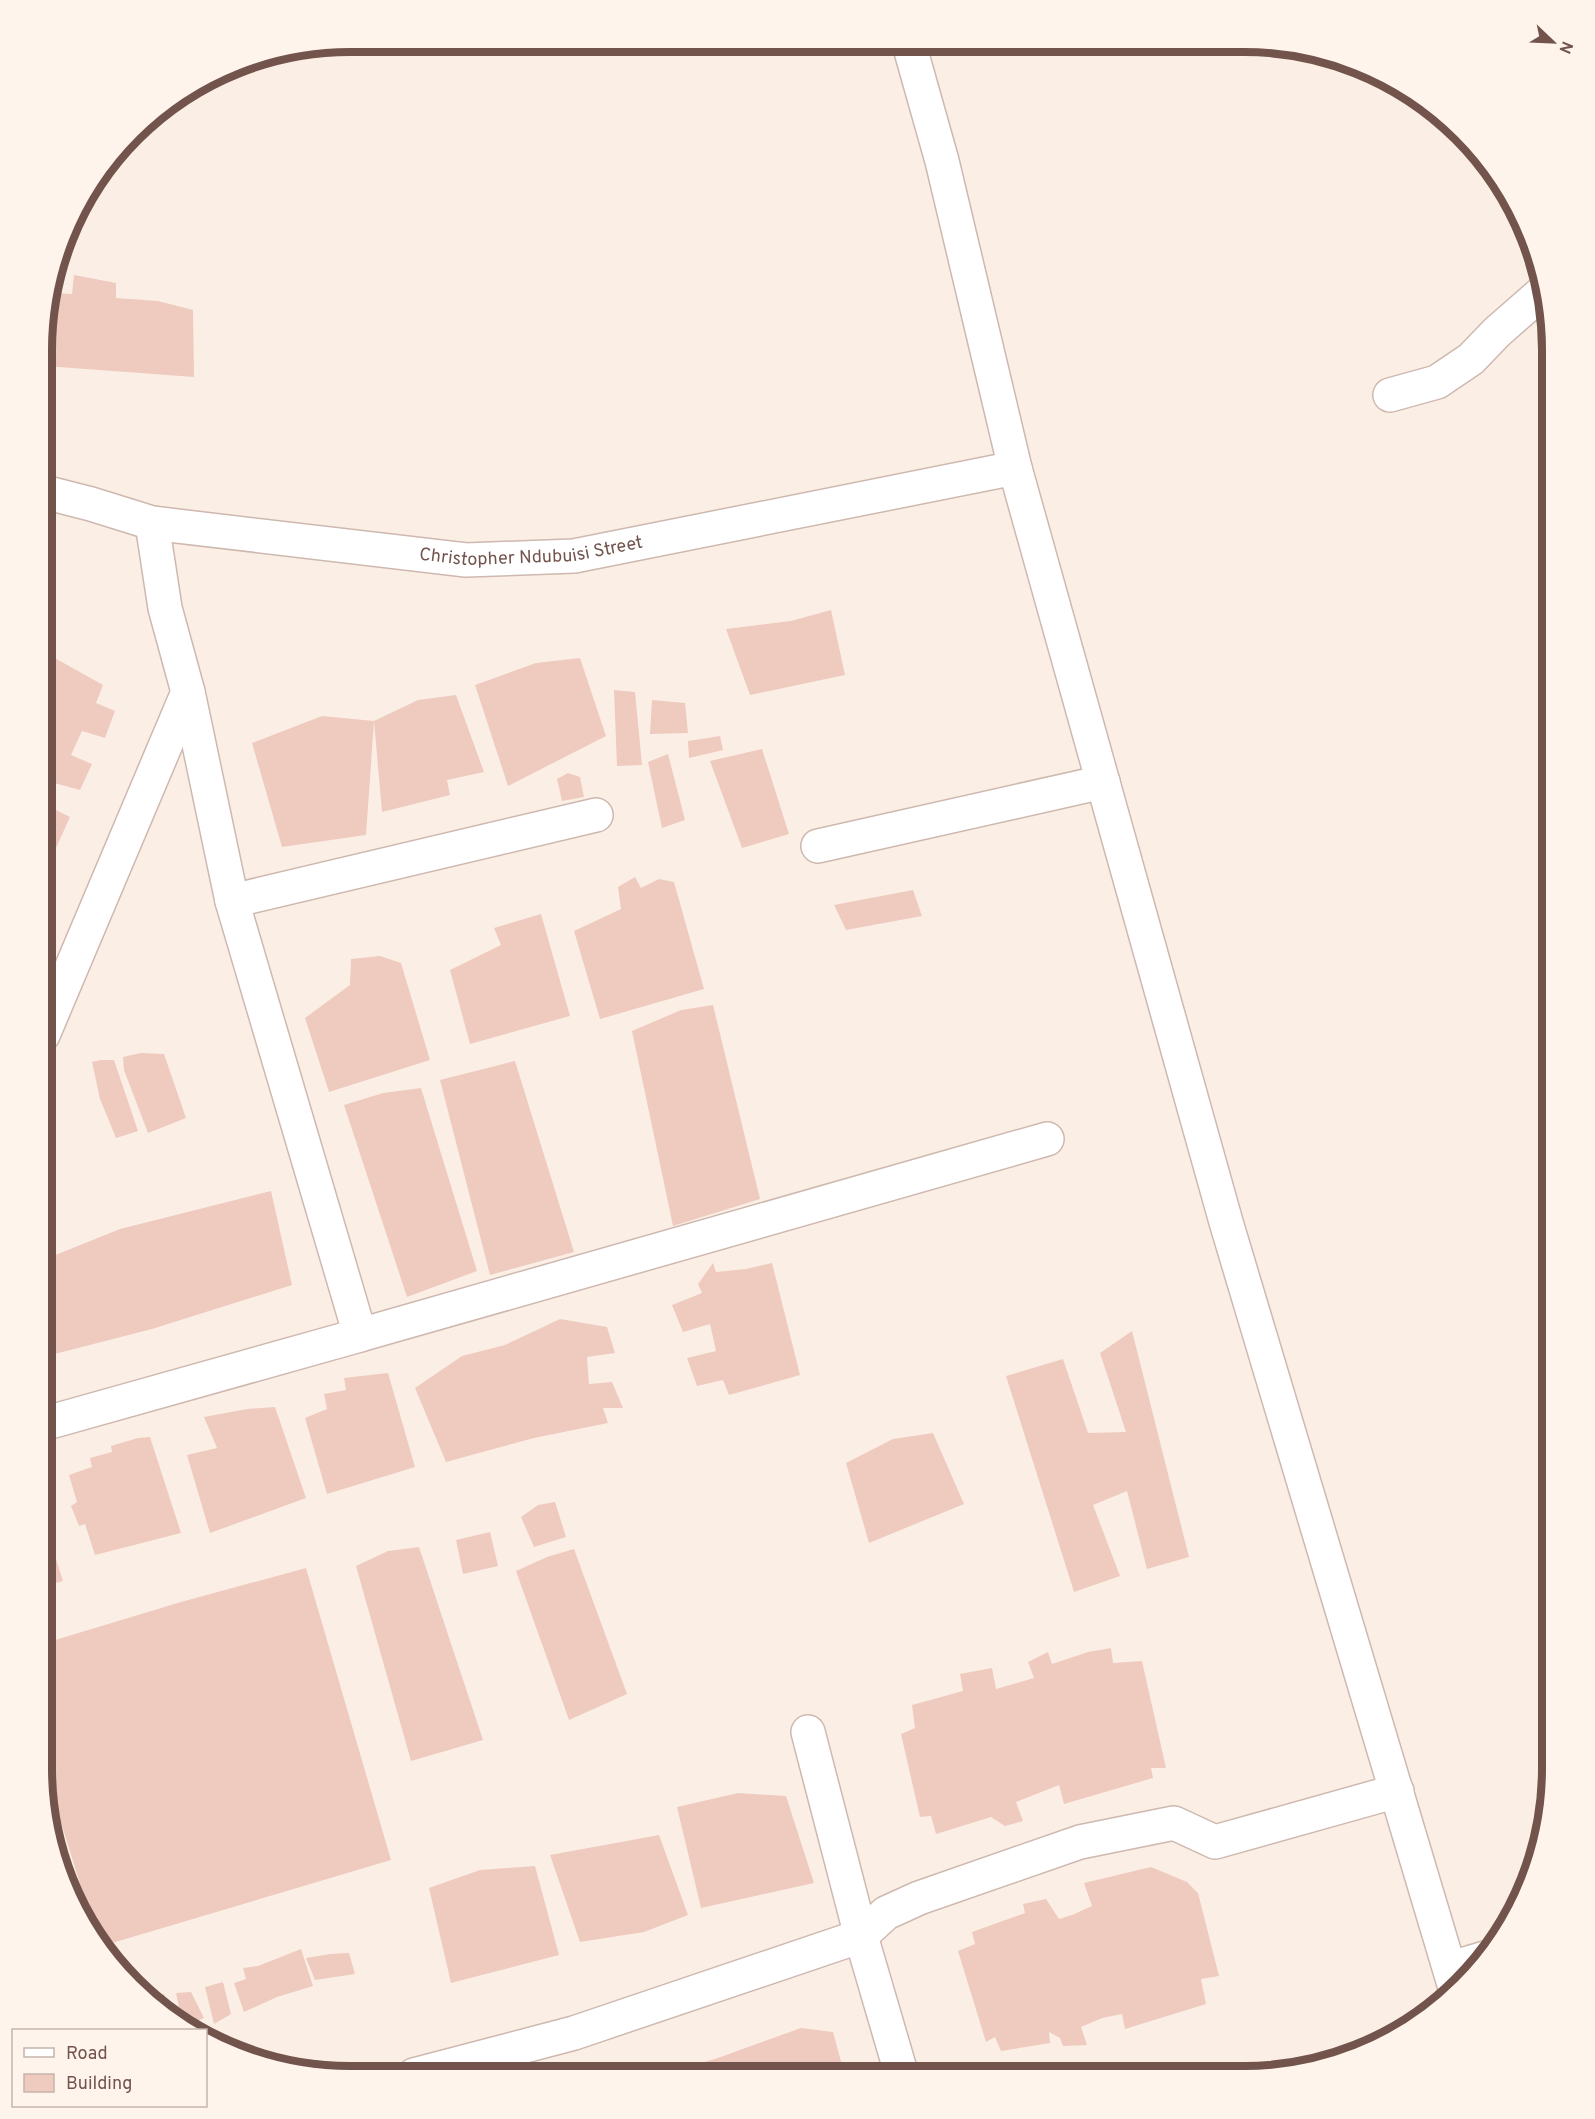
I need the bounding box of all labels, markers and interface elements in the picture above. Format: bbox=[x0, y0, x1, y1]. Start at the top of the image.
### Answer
north arrow bbox=[1523, 12, 1583, 72]
text: N bbox=[1554, 38, 1576, 56]
street label: Christopher Ndubuisi Street bbox=[418, 531, 645, 572]
legend bbox=[12, 2029, 207, 2107]
text: Road bbox=[66, 2043, 108, 2066]
text: Building bbox=[66, 2073, 132, 2096]

